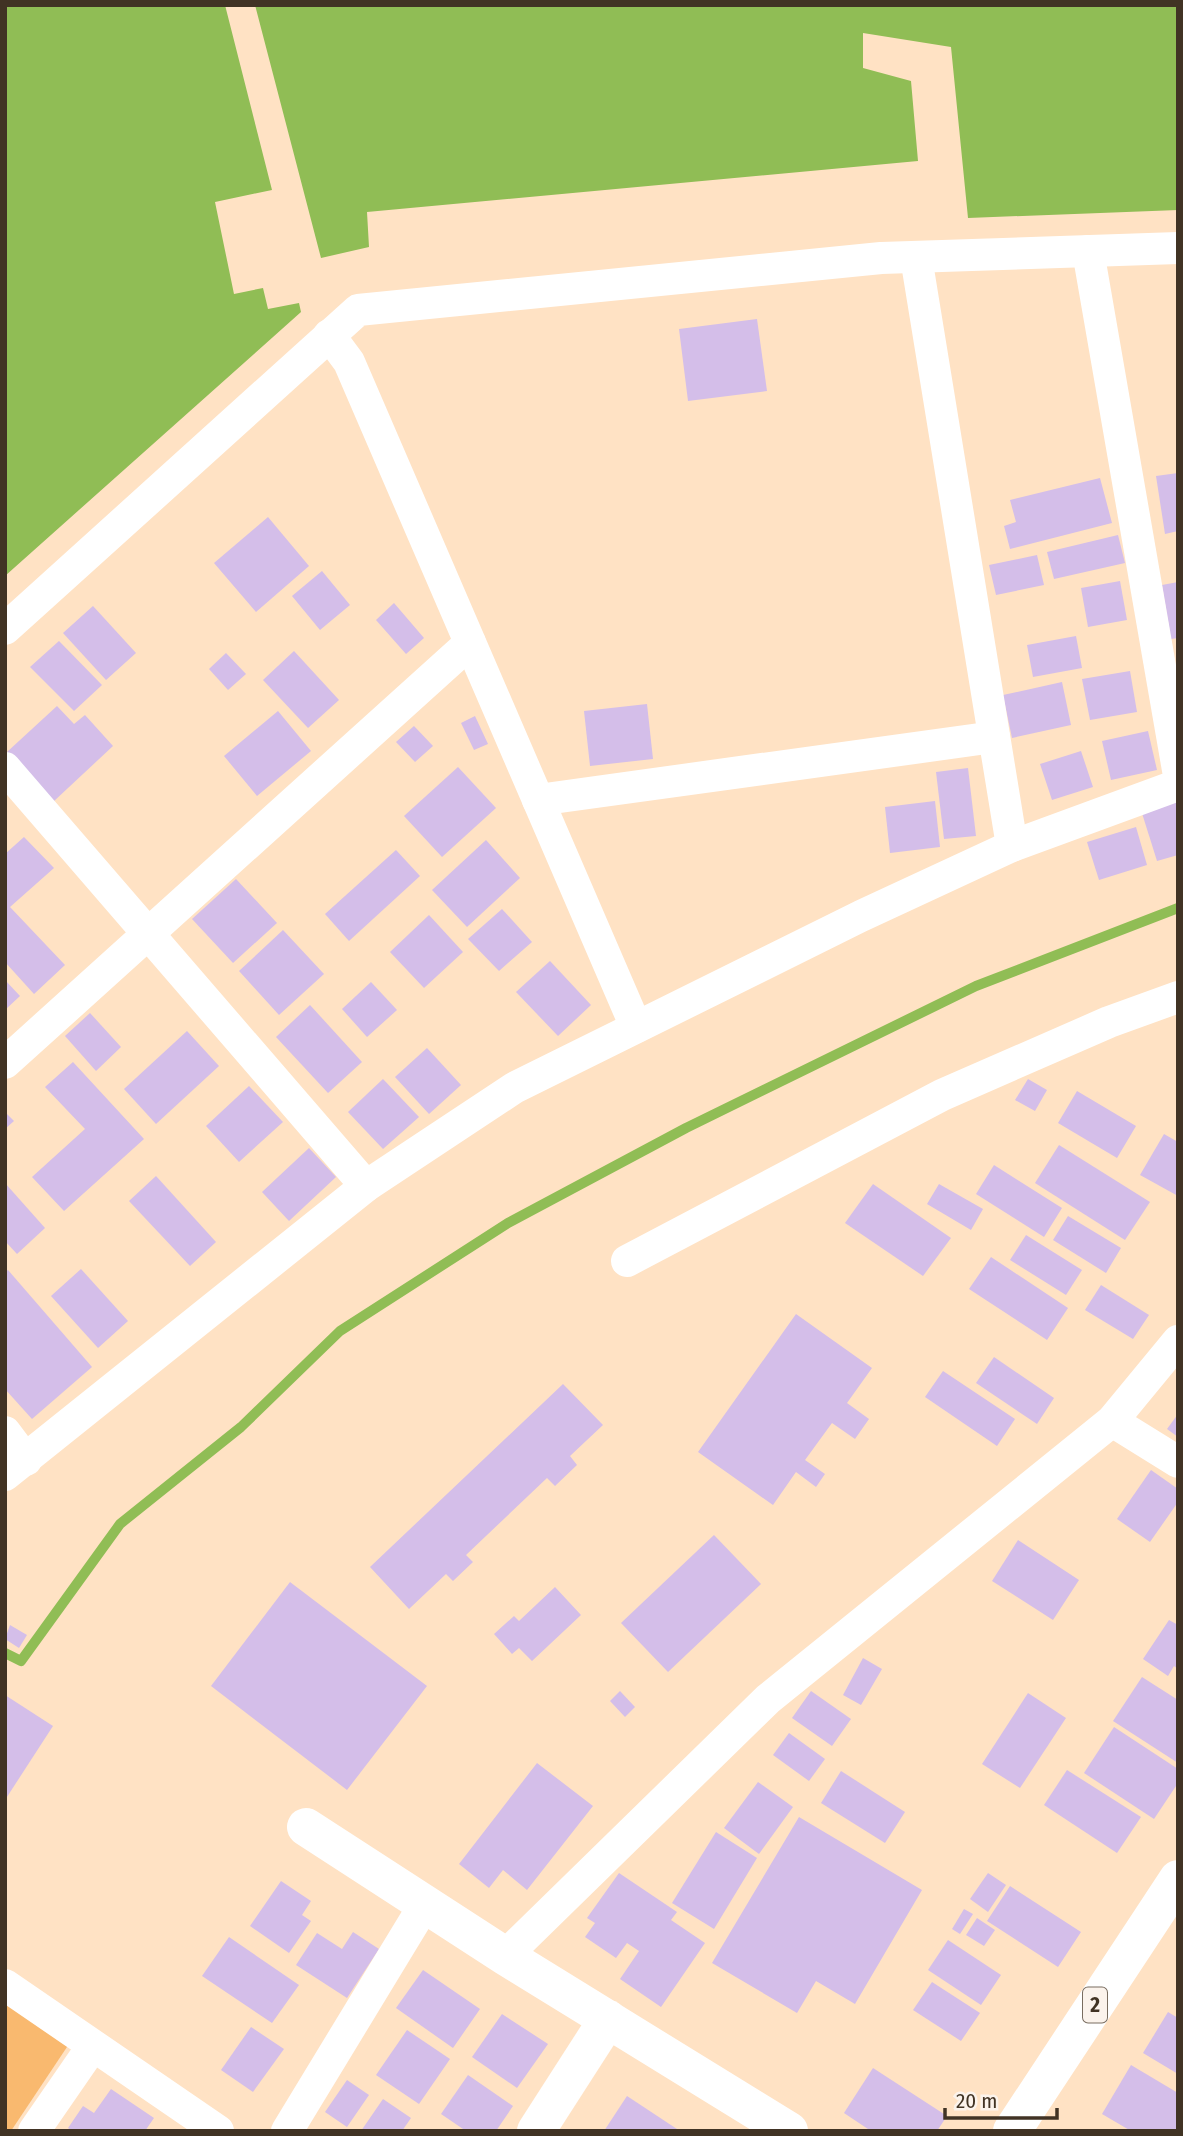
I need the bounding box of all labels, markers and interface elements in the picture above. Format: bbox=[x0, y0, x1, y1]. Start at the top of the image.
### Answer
road number: 2 bbox=[1083, 1988, 1107, 2022]
scale bar bbox=[945, 2076, 1057, 2120]
text: 20 m bbox=[956, 2088, 997, 2114]

